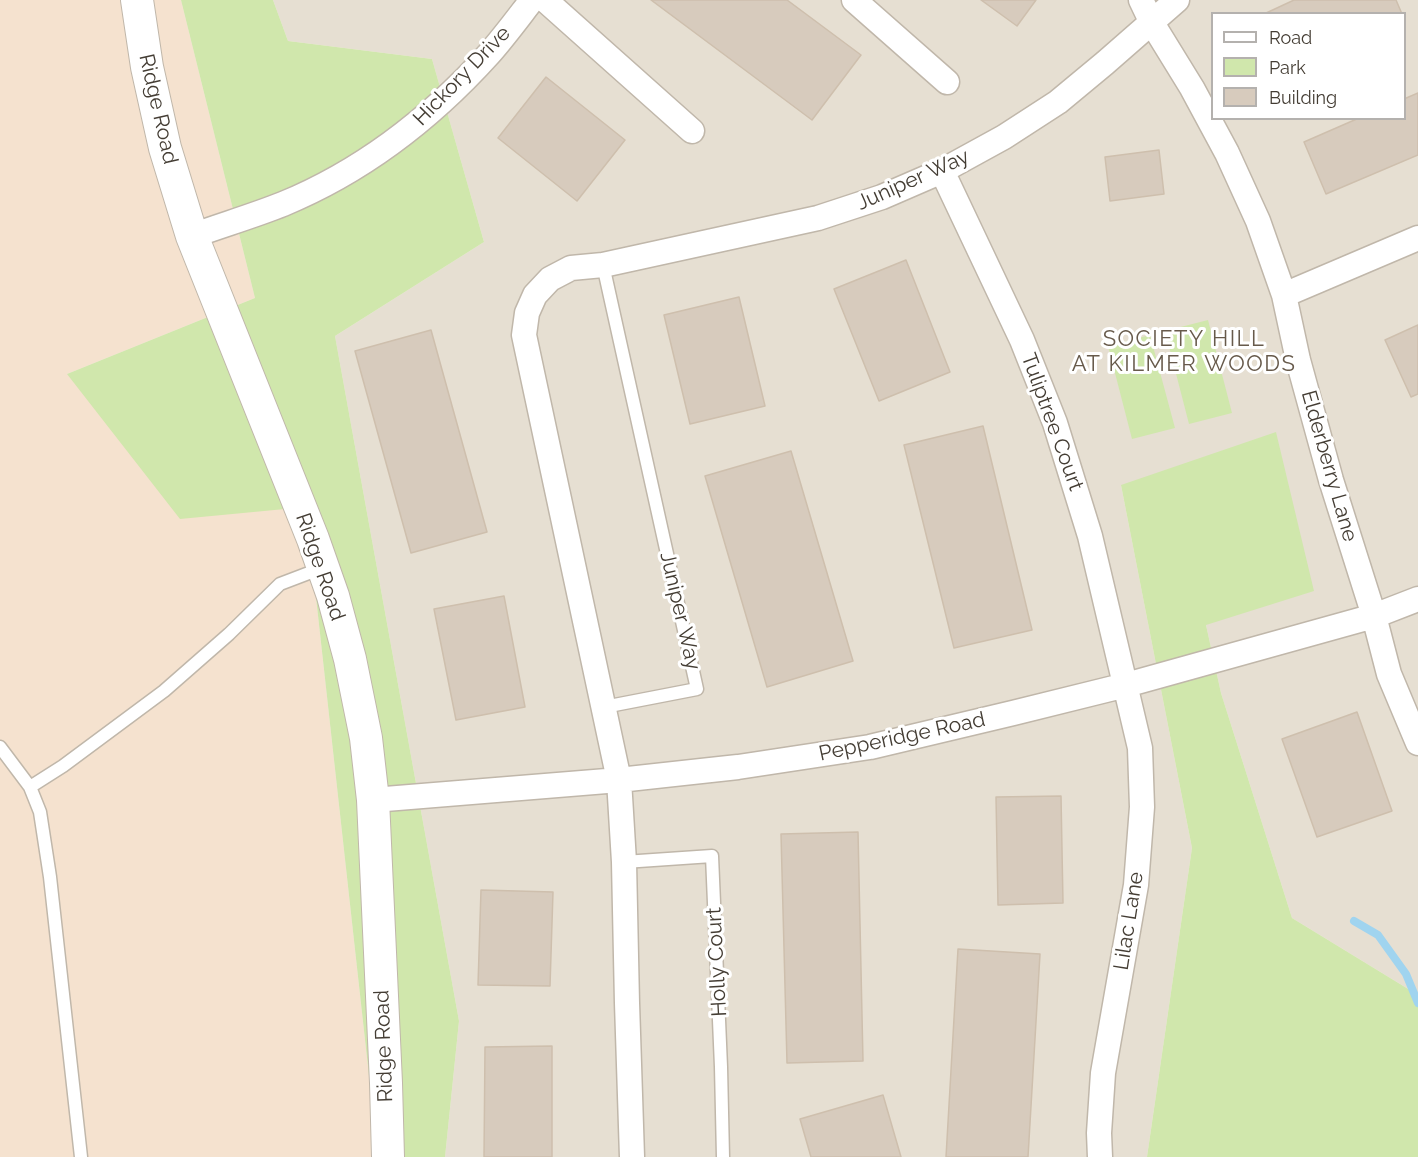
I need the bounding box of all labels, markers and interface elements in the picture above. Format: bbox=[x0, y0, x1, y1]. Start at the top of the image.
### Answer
legend bbox=[1211, 12, 1406, 120]
street label: Hickory Drive bbox=[408, 21, 516, 131]
text: Road bbox=[1269, 27, 1312, 48]
street label: Ridge Road bbox=[133, 51, 183, 167]
text: Park bbox=[1269, 57, 1306, 78]
text: Building bbox=[1269, 87, 1337, 108]
street label: Juniper Way bbox=[853, 144, 973, 216]
district label: SOCIETY HILL AT KILMER WOODS bbox=[1072, 326, 1296, 378]
street label: Tuliptree Court bbox=[1015, 350, 1089, 494]
street label: Elderberry Lane bbox=[1295, 387, 1363, 545]
street label: Ridge Road bbox=[290, 510, 350, 624]
street label: Juniper Way bbox=[654, 549, 706, 673]
street label: Pepperidge Road bbox=[816, 707, 988, 767]
street label: Lilac Lane bbox=[1109, 870, 1149, 972]
street label: Holly Court bbox=[702, 907, 732, 1017]
street label: Ridge Road bbox=[369, 989, 399, 1103]

